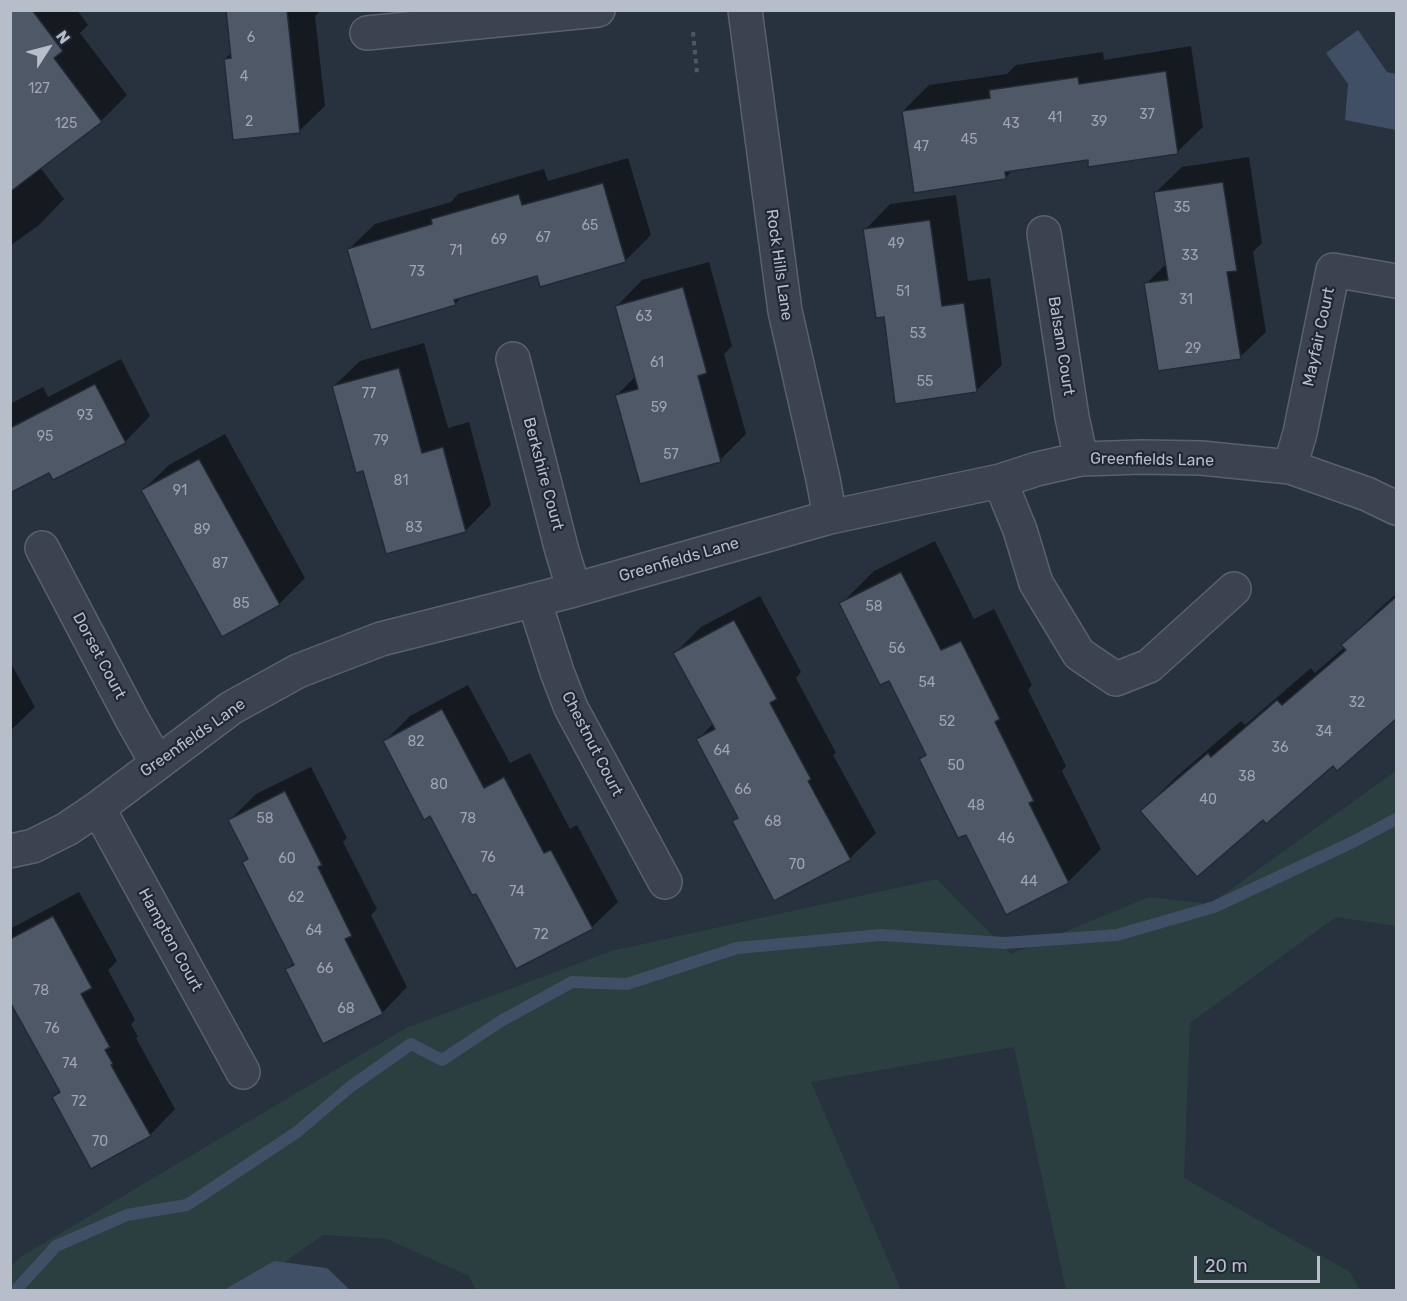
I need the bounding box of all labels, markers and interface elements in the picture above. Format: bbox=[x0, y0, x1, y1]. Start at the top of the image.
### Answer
north arrow bbox=[18, 18, 78, 78]
text: N bbox=[52, 27, 74, 47]
house number: 6 bbox=[247, 30, 255, 46]
house number: 4 bbox=[240, 69, 248, 85]
house number: 127 bbox=[28, 81, 50, 97]
house number: 37 bbox=[1139, 107, 1155, 123]
house number: 41 bbox=[1048, 110, 1062, 126]
house number: 2 bbox=[245, 114, 253, 130]
house number: 39 bbox=[1091, 114, 1107, 130]
house number: 125 bbox=[55, 116, 77, 132]
house number: 43 bbox=[1002, 116, 1020, 132]
house number: 45 bbox=[960, 132, 978, 148]
house number: 47 bbox=[913, 139, 929, 155]
house number: 35 bbox=[1174, 200, 1190, 216]
street label: Rock Hills Lane bbox=[762, 208, 796, 322]
house number: 65 bbox=[582, 218, 598, 234]
house number: 67 bbox=[535, 230, 551, 246]
house number: 69 bbox=[491, 232, 507, 248]
house number: 49 bbox=[888, 236, 904, 252]
house number: 71 bbox=[449, 243, 463, 259]
house number: 33 bbox=[1182, 248, 1198, 264]
house number: 73 bbox=[409, 264, 425, 280]
house number: 51 bbox=[896, 284, 910, 300]
street label: Mayfair Court bbox=[1299, 286, 1339, 388]
house number: 31 bbox=[1179, 292, 1193, 308]
street label: Balsam Court bbox=[1044, 295, 1078, 397]
house number: 63 bbox=[636, 309, 652, 325]
house number: 53 bbox=[910, 326, 926, 342]
house number: 29 bbox=[1185, 341, 1201, 357]
house number: 61 bbox=[650, 355, 664, 371]
house number: 55 bbox=[917, 374, 933, 390]
house number: 77 bbox=[362, 386, 376, 402]
house number: 59 bbox=[651, 400, 667, 416]
house number: 93 bbox=[77, 408, 93, 424]
street label: Berkshire Court bbox=[519, 415, 567, 533]
house number: 95 bbox=[37, 429, 53, 445]
house number: 79 bbox=[373, 433, 389, 449]
house number: 57 bbox=[663, 447, 679, 463]
street label: Greenfields Lane bbox=[1090, 449, 1214, 471]
house number: 81 bbox=[394, 473, 408, 489]
house number: 91 bbox=[173, 483, 187, 499]
house number: 83 bbox=[405, 520, 423, 536]
house number: 89 bbox=[193, 522, 211, 538]
street label: Greenfields Lane bbox=[617, 534, 741, 586]
house number: 87 bbox=[212, 556, 228, 572]
house number: 85 bbox=[232, 596, 250, 612]
house number: 58 bbox=[865, 599, 883, 615]
street label: Dorset Court bbox=[68, 609, 130, 703]
house number: 56 bbox=[889, 641, 905, 657]
house number: 54 bbox=[918, 675, 936, 691]
street label: Chestnut Court bbox=[557, 688, 627, 800]
street label: Greenfields Lane bbox=[137, 695, 249, 781]
house number: 32 bbox=[1349, 695, 1365, 711]
house number: 52 bbox=[939, 714, 955, 730]
house number: 34 bbox=[1315, 724, 1333, 740]
house number: 82 bbox=[407, 734, 425, 750]
house number: 36 bbox=[1272, 740, 1288, 756]
house number: 64 bbox=[713, 743, 731, 759]
house number: 50 bbox=[947, 758, 965, 774]
house number: 38 bbox=[1238, 769, 1256, 785]
house number: 80 bbox=[430, 777, 448, 793]
house number: 66 bbox=[735, 782, 751, 798]
house number: 40 bbox=[1199, 792, 1217, 808]
house number: 48 bbox=[967, 798, 985, 814]
house number: 58 bbox=[256, 811, 274, 827]
house number: 78 bbox=[460, 811, 476, 827]
house number: 68 bbox=[764, 814, 782, 830]
house number: 46 bbox=[997, 831, 1015, 847]
house number: 76 bbox=[480, 850, 496, 866]
house number: 60 bbox=[278, 851, 296, 867]
house number: 70 bbox=[789, 857, 805, 873]
house number: 44 bbox=[1020, 874, 1038, 890]
house number: 74 bbox=[509, 884, 525, 900]
street label: Hampton Court bbox=[134, 885, 206, 995]
house number: 62 bbox=[288, 890, 304, 906]
house number: 64 bbox=[305, 923, 323, 939]
house number: 72 bbox=[533, 927, 549, 943]
house number: 66 bbox=[317, 961, 333, 977]
house number: 78 bbox=[33, 983, 49, 999]
house number: 68 bbox=[337, 1001, 355, 1017]
house number: 76 bbox=[44, 1021, 60, 1037]
house number: 74 bbox=[62, 1056, 78, 1072]
house number: 72 bbox=[71, 1094, 87, 1110]
house number: 70 bbox=[92, 1134, 108, 1150]
scale bar bbox=[1197, 1244, 1323, 1282]
text: 20 m bbox=[1205, 1255, 1247, 1277]

